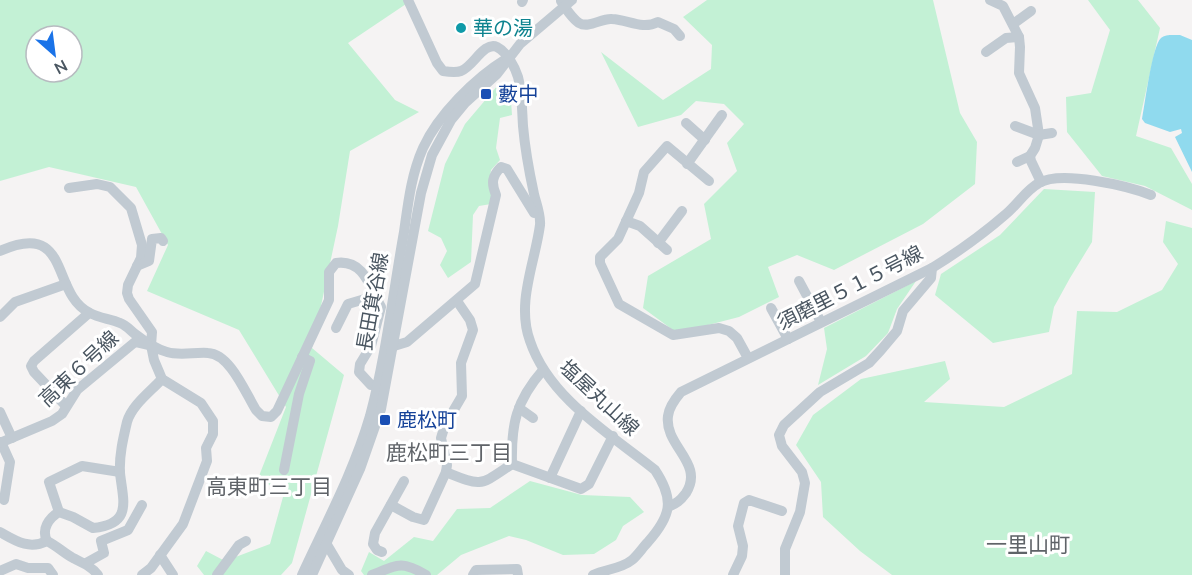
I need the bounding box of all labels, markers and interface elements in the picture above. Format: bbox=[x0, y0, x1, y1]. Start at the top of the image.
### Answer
place label: 華の湯 bbox=[473, 15, 533, 42]
marker: 華の湯 bbox=[454, 21, 468, 35]
north arrow bbox=[24, 24, 84, 84]
text: N bbox=[50, 54, 71, 79]
place label: 藪中 bbox=[498, 81, 538, 108]
marker: 藪中 bbox=[479, 87, 493, 101]
street label: 須磨里５１５号線 bbox=[773, 240, 927, 336]
street label: 長田箕谷線 bbox=[351, 250, 395, 354]
street label: 高東６号線 bbox=[33, 325, 125, 413]
street label: 塩屋丸山線 bbox=[553, 354, 645, 442]
place label: 鹿松町 bbox=[397, 407, 457, 434]
marker: 鹿松町 bbox=[378, 413, 392, 427]
district label: 鹿松町三丁目 bbox=[386, 439, 512, 467]
district label: 高東町三丁目 bbox=[206, 473, 332, 501]
district label: 一里山町 bbox=[986, 531, 1070, 559]

